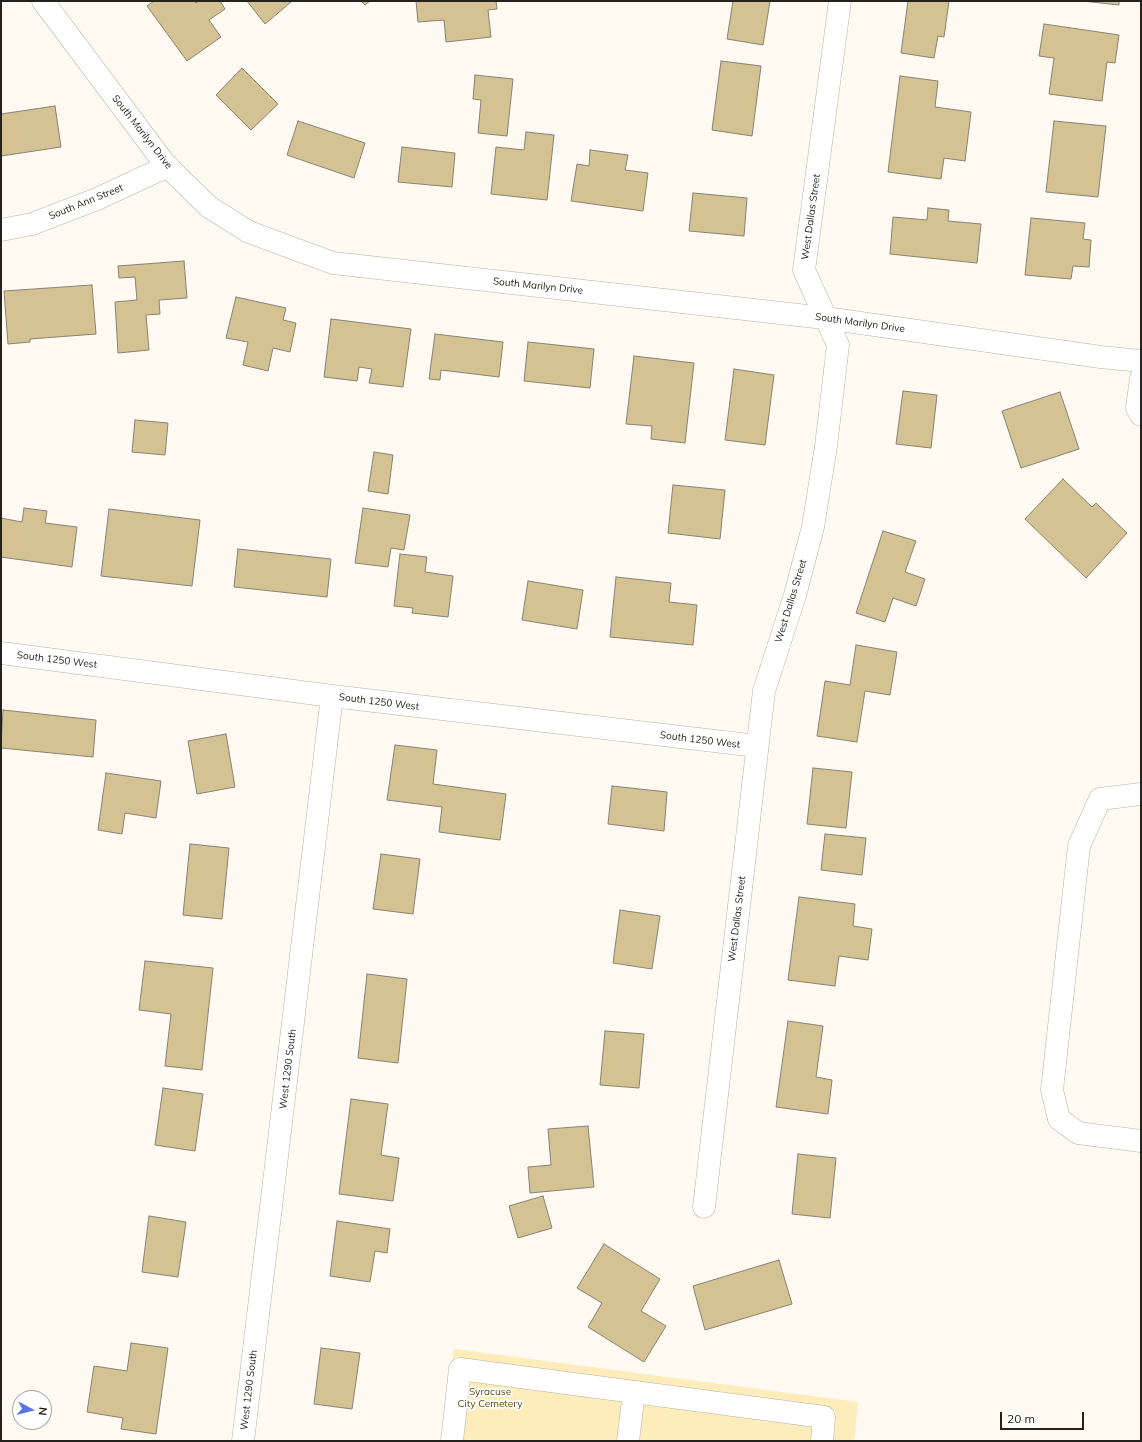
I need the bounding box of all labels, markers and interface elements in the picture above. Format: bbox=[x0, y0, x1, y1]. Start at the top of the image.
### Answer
street label: South Marilyn Drive bbox=[109, 93, 175, 171]
street label: West Dallas Street bbox=[799, 173, 823, 261]
street label: South Ann Street bbox=[47, 182, 125, 222]
street label: South Marilyn Drive bbox=[492, 275, 584, 297]
street label: South Marilyn Drive bbox=[814, 311, 906, 335]
street label: West Dallas Street bbox=[773, 558, 809, 644]
street label: South 1250 West bbox=[16, 649, 98, 671]
street label: South 1250 West bbox=[338, 691, 420, 713]
street label: South 1250 West bbox=[659, 729, 741, 751]
street label: West Dallas Street bbox=[726, 875, 748, 963]
street label: West 1290 South bbox=[277, 1028, 299, 1110]
street label: West 1290 South bbox=[238, 1349, 260, 1431]
park label: Syracuse City Cemetery bbox=[458, 1386, 522, 1410]
north arrow bbox=[12, 1390, 52, 1430]
scale bar bbox=[1002, 1404, 1086, 1430]
text: N bbox=[35, 1406, 50, 1416]
text: 20 m bbox=[1007, 1411, 1035, 1426]

